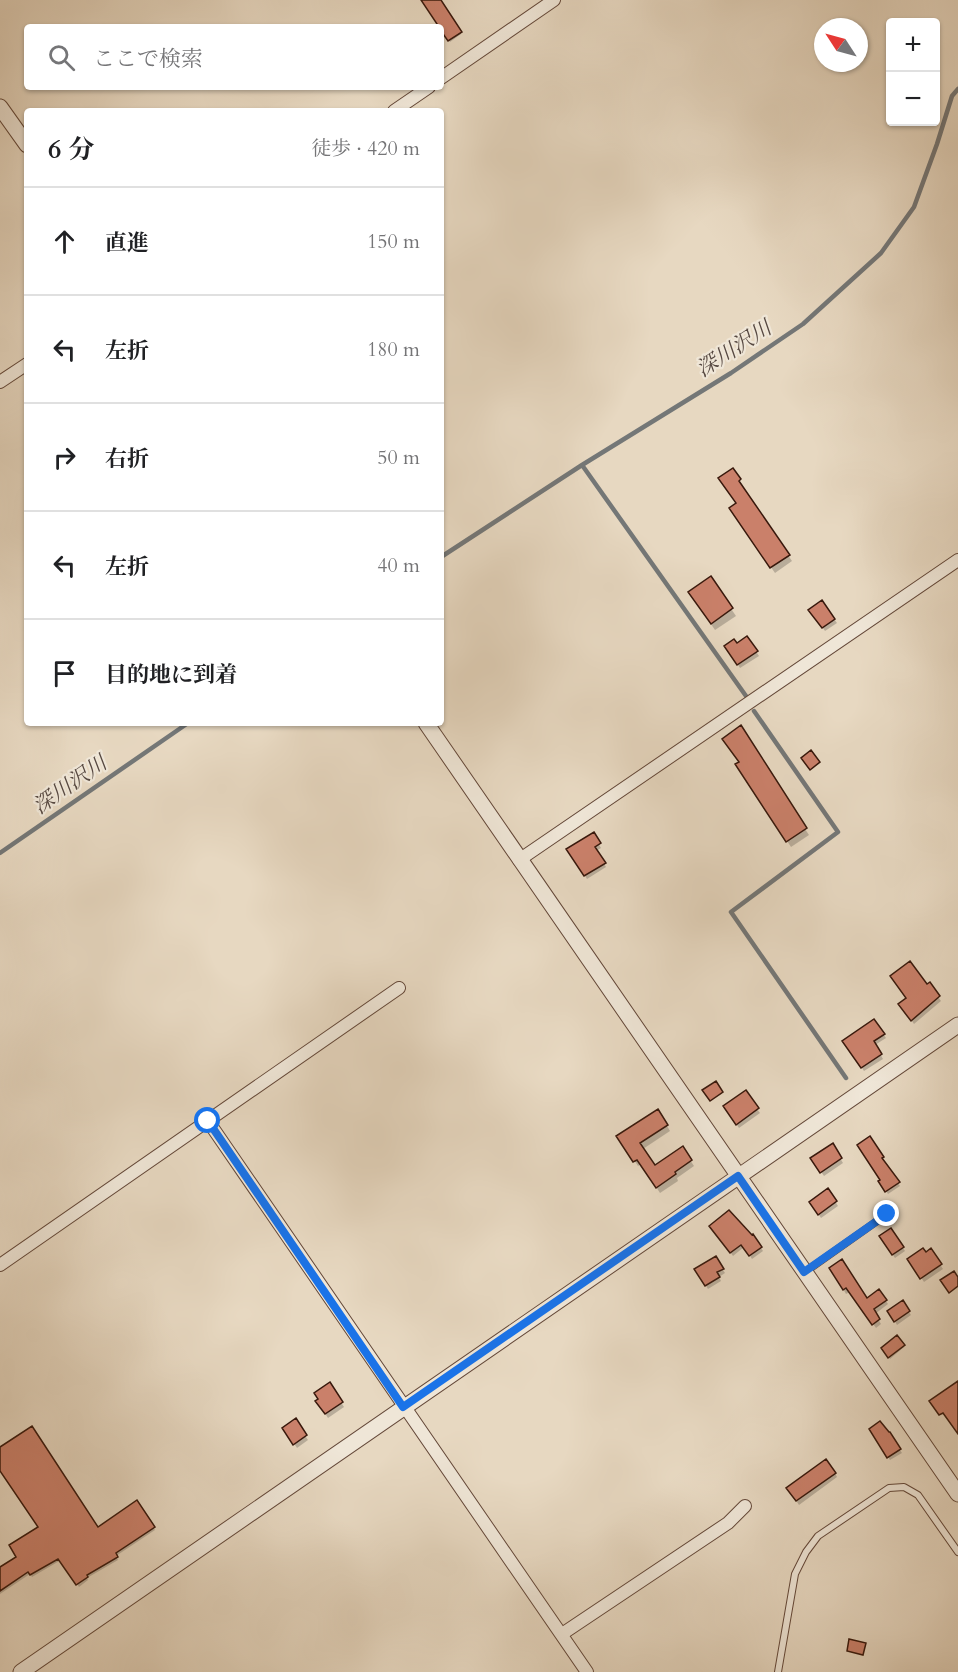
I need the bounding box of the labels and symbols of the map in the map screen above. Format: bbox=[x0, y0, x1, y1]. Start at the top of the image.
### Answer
north arrow bbox=[814, 18, 868, 72]
water label: 深川沢川 bbox=[691, 313, 779, 384]
water label: 深川沢川 bbox=[27, 748, 114, 821]
route start bbox=[194, 1107, 220, 1133]
route end bbox=[873, 1200, 899, 1226]

